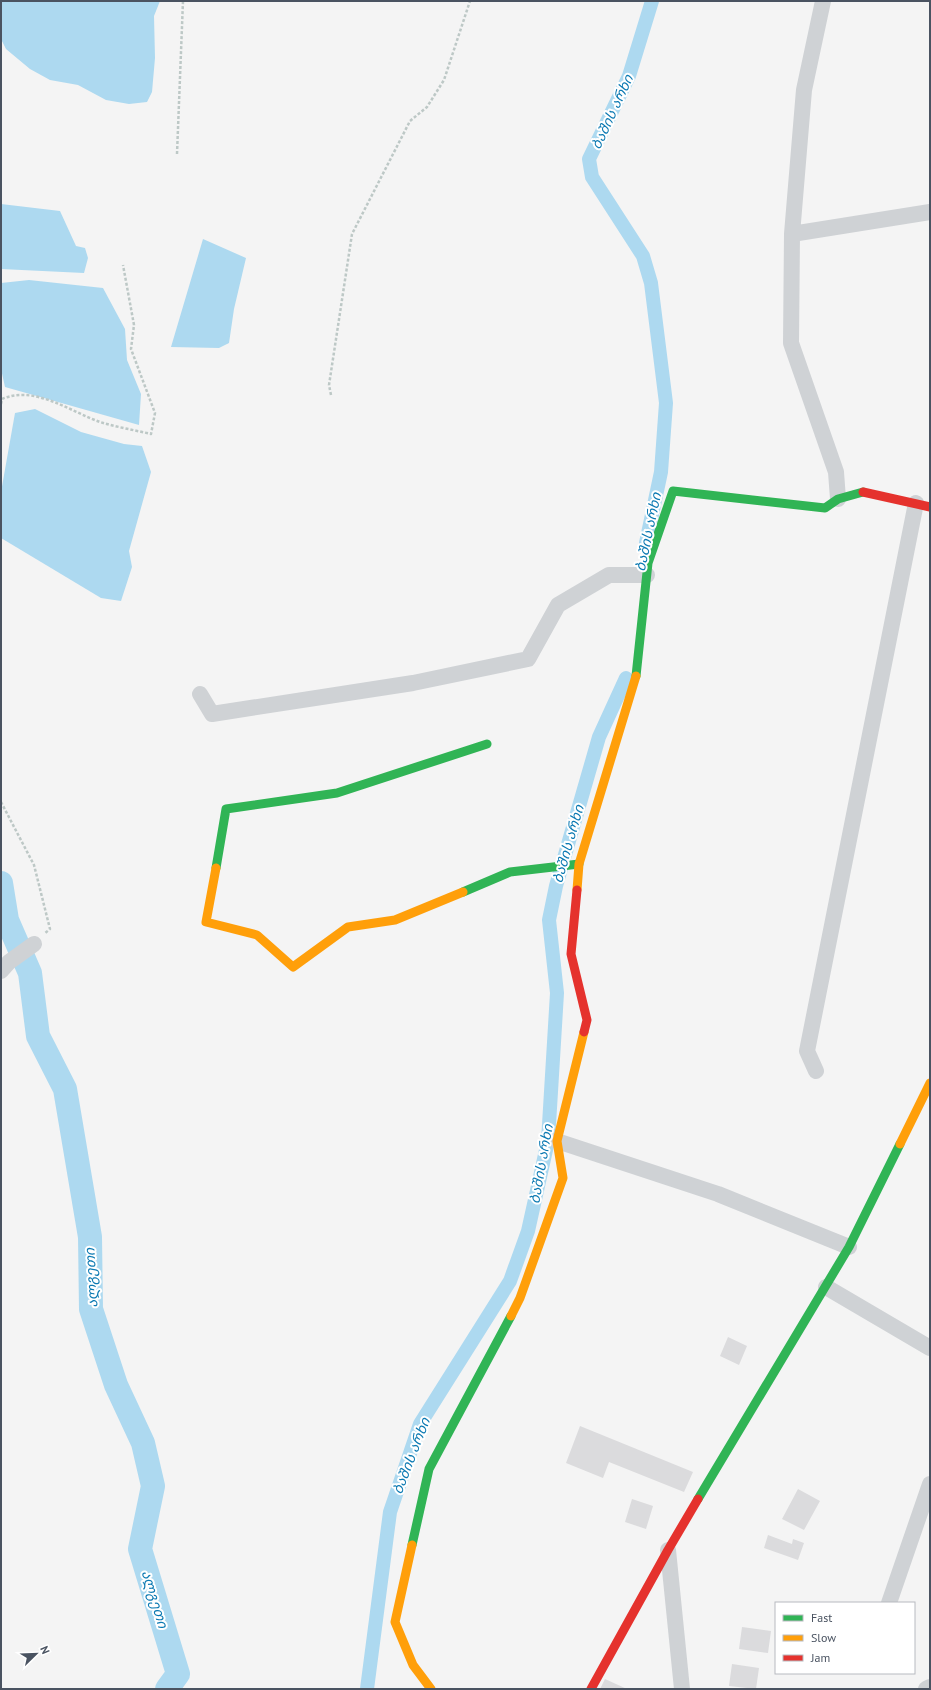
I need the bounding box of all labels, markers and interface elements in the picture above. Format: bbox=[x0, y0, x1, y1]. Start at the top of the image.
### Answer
water label: ბაშის არხი bbox=[587, 71, 638, 152]
water label: ბაშის არხი bbox=[631, 490, 665, 573]
water label: ბაშის არხი bbox=[548, 802, 588, 885]
water label: ბაშის არხი bbox=[525, 1122, 557, 1205]
water label: ალგეთი bbox=[80, 1247, 102, 1308]
water label: ბაშის არხი bbox=[388, 1414, 434, 1497]
water label: ალგეთი bbox=[138, 1568, 173, 1631]
legend bbox=[775, 1602, 915, 1674]
text: Fast bbox=[811, 1610, 832, 1625]
text: Slow bbox=[811, 1630, 836, 1645]
north arrow bbox=[16, 1634, 56, 1674]
text: N bbox=[37, 1644, 53, 1656]
text: Jam bbox=[810, 1650, 830, 1665]

